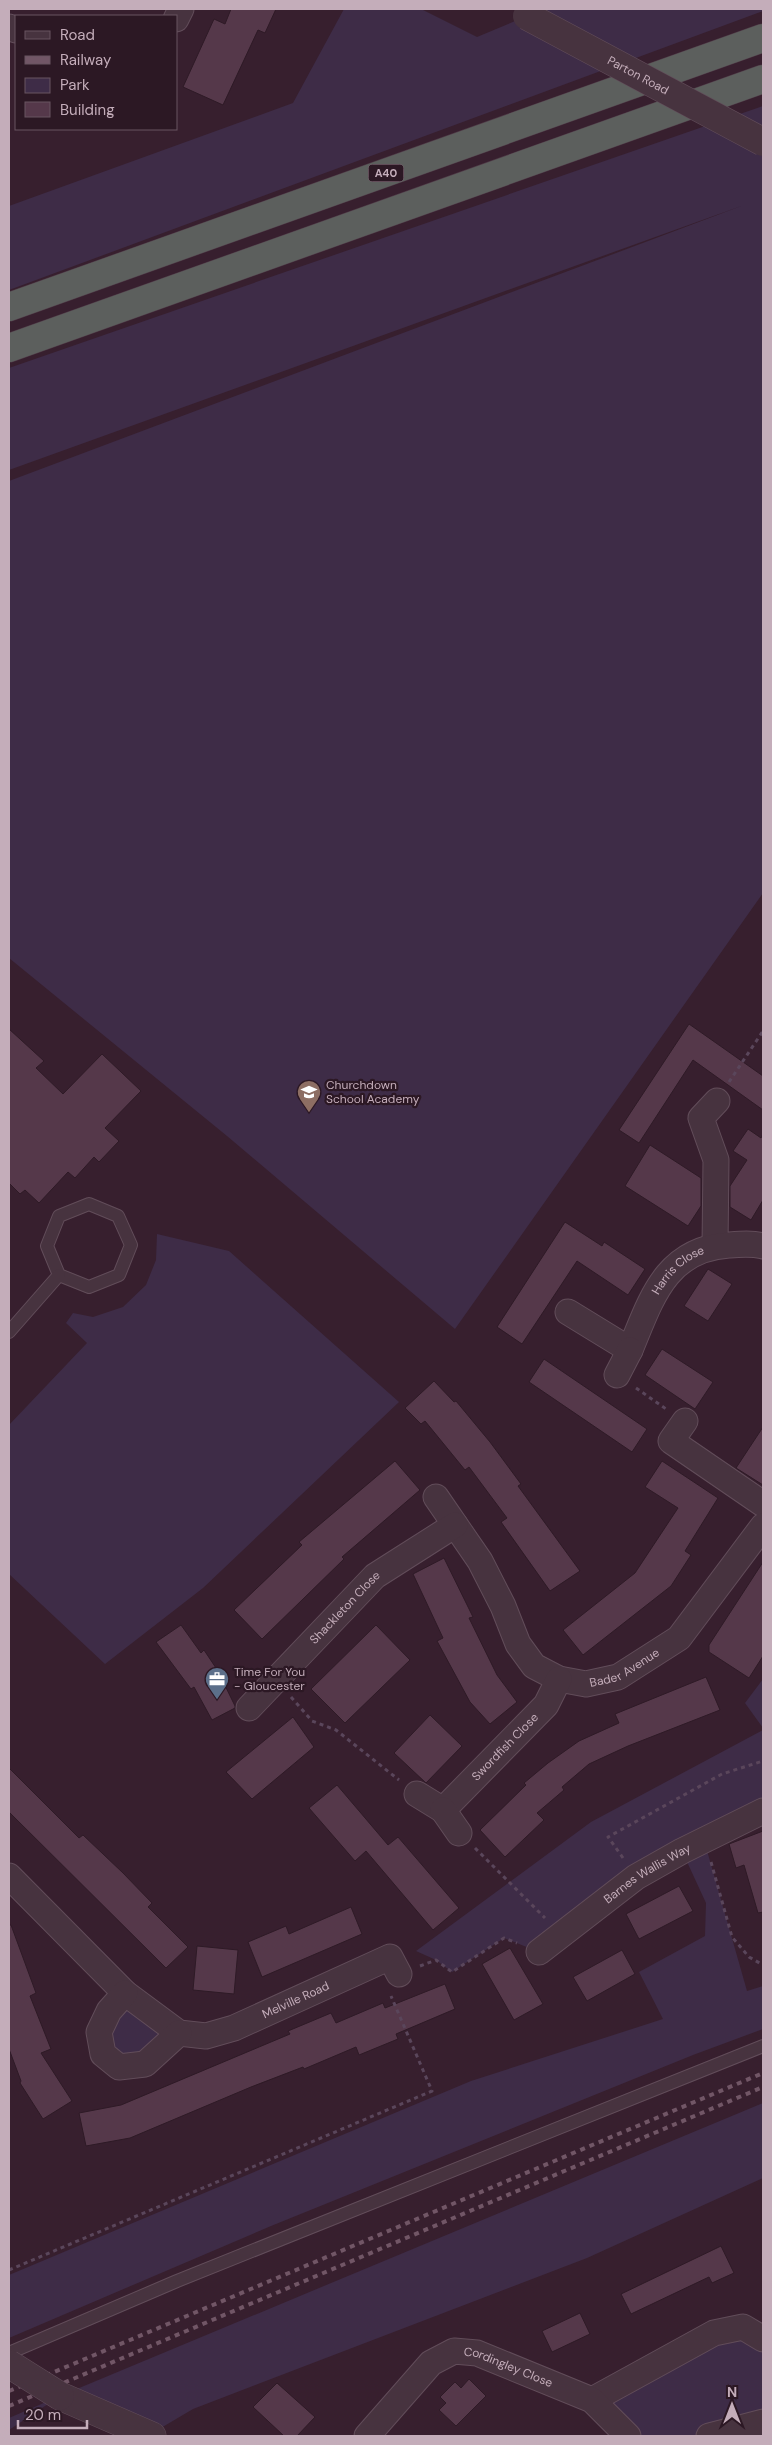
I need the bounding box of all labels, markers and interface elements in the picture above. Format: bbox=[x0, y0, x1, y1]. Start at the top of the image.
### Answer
legend bbox=[15, 15, 178, 130]
text: Road bbox=[60, 25, 95, 45]
text: Railway bbox=[60, 50, 112, 70]
street label: Parton Road bbox=[605, 52, 672, 98]
text: Park bbox=[60, 75, 90, 95]
text: Building bbox=[60, 100, 115, 120]
road number: A40 bbox=[368, 164, 404, 182]
place label: Churchdown School Academy bbox=[326, 1077, 420, 1107]
school or university icon: Churchdown School Academy bbox=[296, 1079, 322, 1113]
street label: Harris Close bbox=[648, 1242, 707, 1298]
street label: Shackleton Close bbox=[306, 1567, 383, 1648]
street label: Bader Avenue bbox=[588, 1644, 663, 1691]
place label: Time For You - Gloucester bbox=[234, 1664, 305, 1694]
office icon: Time For You - Gloucester bbox=[204, 1666, 230, 1700]
street label: Swordfish Close bbox=[468, 1709, 542, 1784]
street label: Barnes Wallis Way bbox=[600, 1840, 694, 1907]
street label: Melville Road bbox=[259, 1978, 332, 2022]
street label: Cordingley Close bbox=[463, 2344, 555, 2391]
north arrow bbox=[707, 2380, 757, 2430]
text: N bbox=[727, 2383, 737, 2401]
scale bar bbox=[18, 2398, 86, 2430]
text: 20 m bbox=[25, 2405, 61, 2425]

